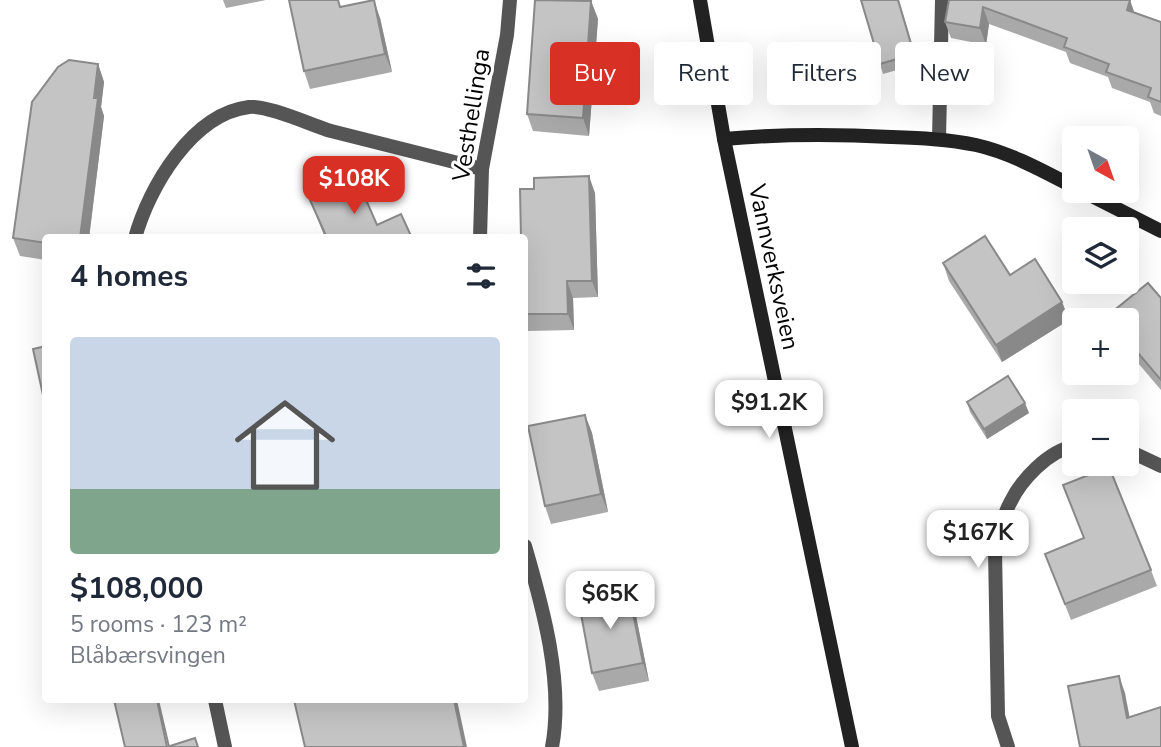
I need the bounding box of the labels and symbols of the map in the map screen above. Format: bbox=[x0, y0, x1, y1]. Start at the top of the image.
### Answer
street label: Vesthellinga bbox=[445, 46, 497, 185]
north arrow bbox=[1062, 126, 1139, 203]
pin: $108K bbox=[305, 156, 403, 216]
street label: Vannverksveien bbox=[741, 180, 807, 353]
pin: $91.2K bbox=[712, 380, 826, 440]
pin: $167K bbox=[929, 510, 1027, 570]
pin: $65K bbox=[569, 572, 651, 631]

